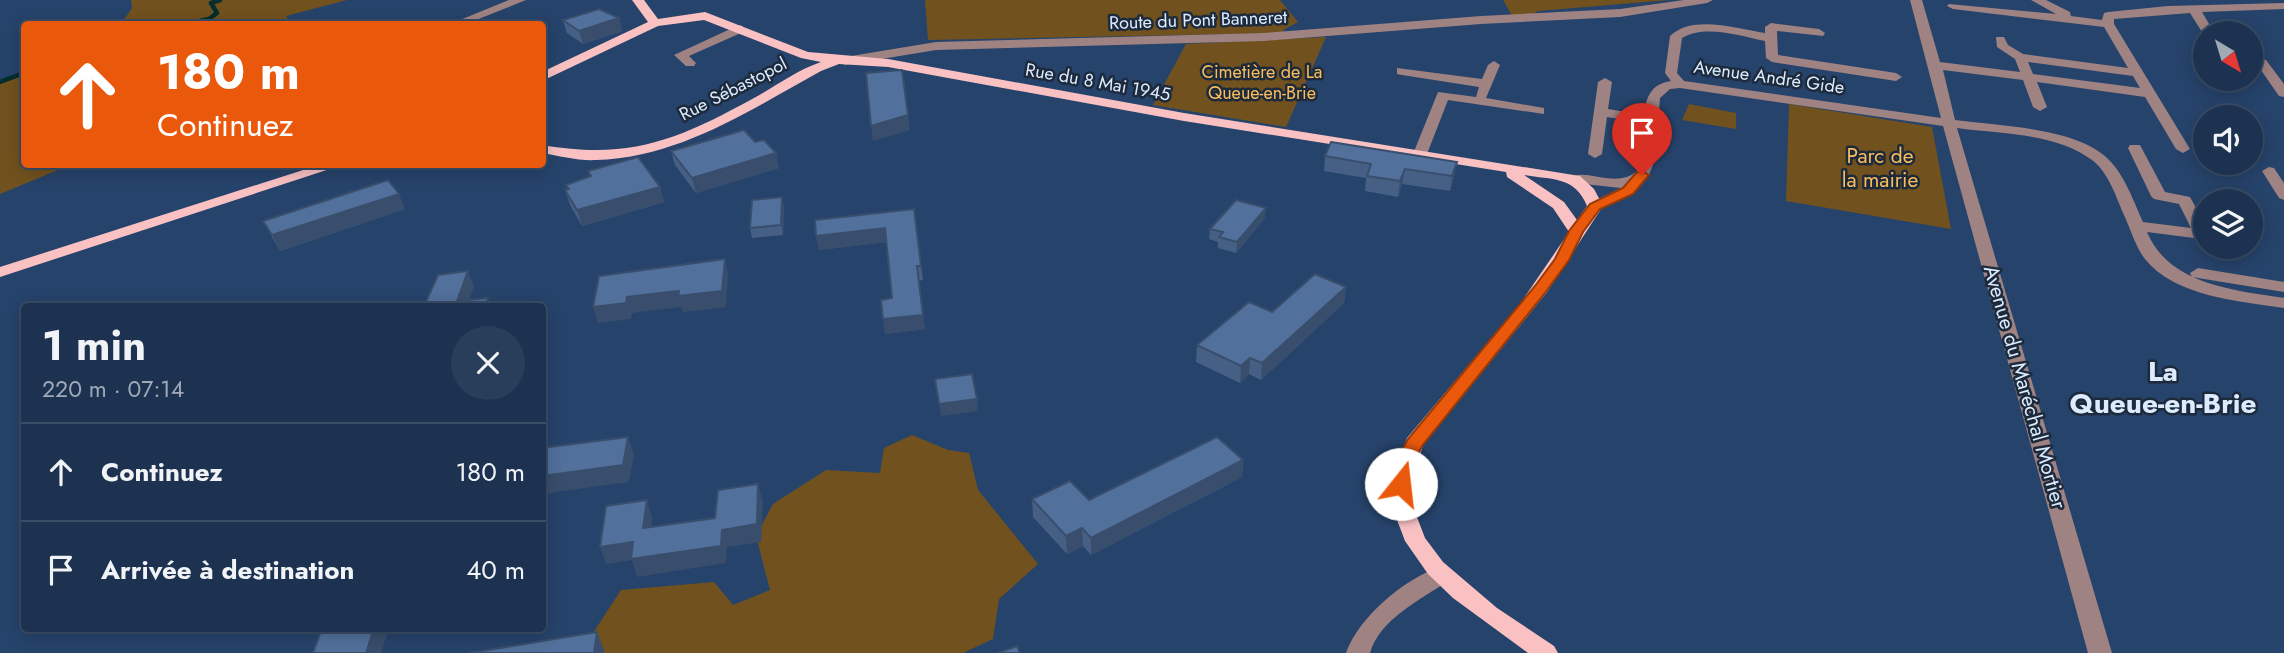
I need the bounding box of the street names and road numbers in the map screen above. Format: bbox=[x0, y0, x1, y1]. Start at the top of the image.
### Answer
street label: Route du Pont Banneret bbox=[1109, 4, 1288, 36]
street label: Rue Sébastopol bbox=[675, 51, 791, 127]
street label: Avenue André Gide bbox=[1692, 54, 1846, 100]
street label: Rue du 8 Mai 1945 bbox=[1023, 56, 1173, 108]
street label: Avenue du Maréchal Mortier bbox=[1976, 262, 2074, 513]

